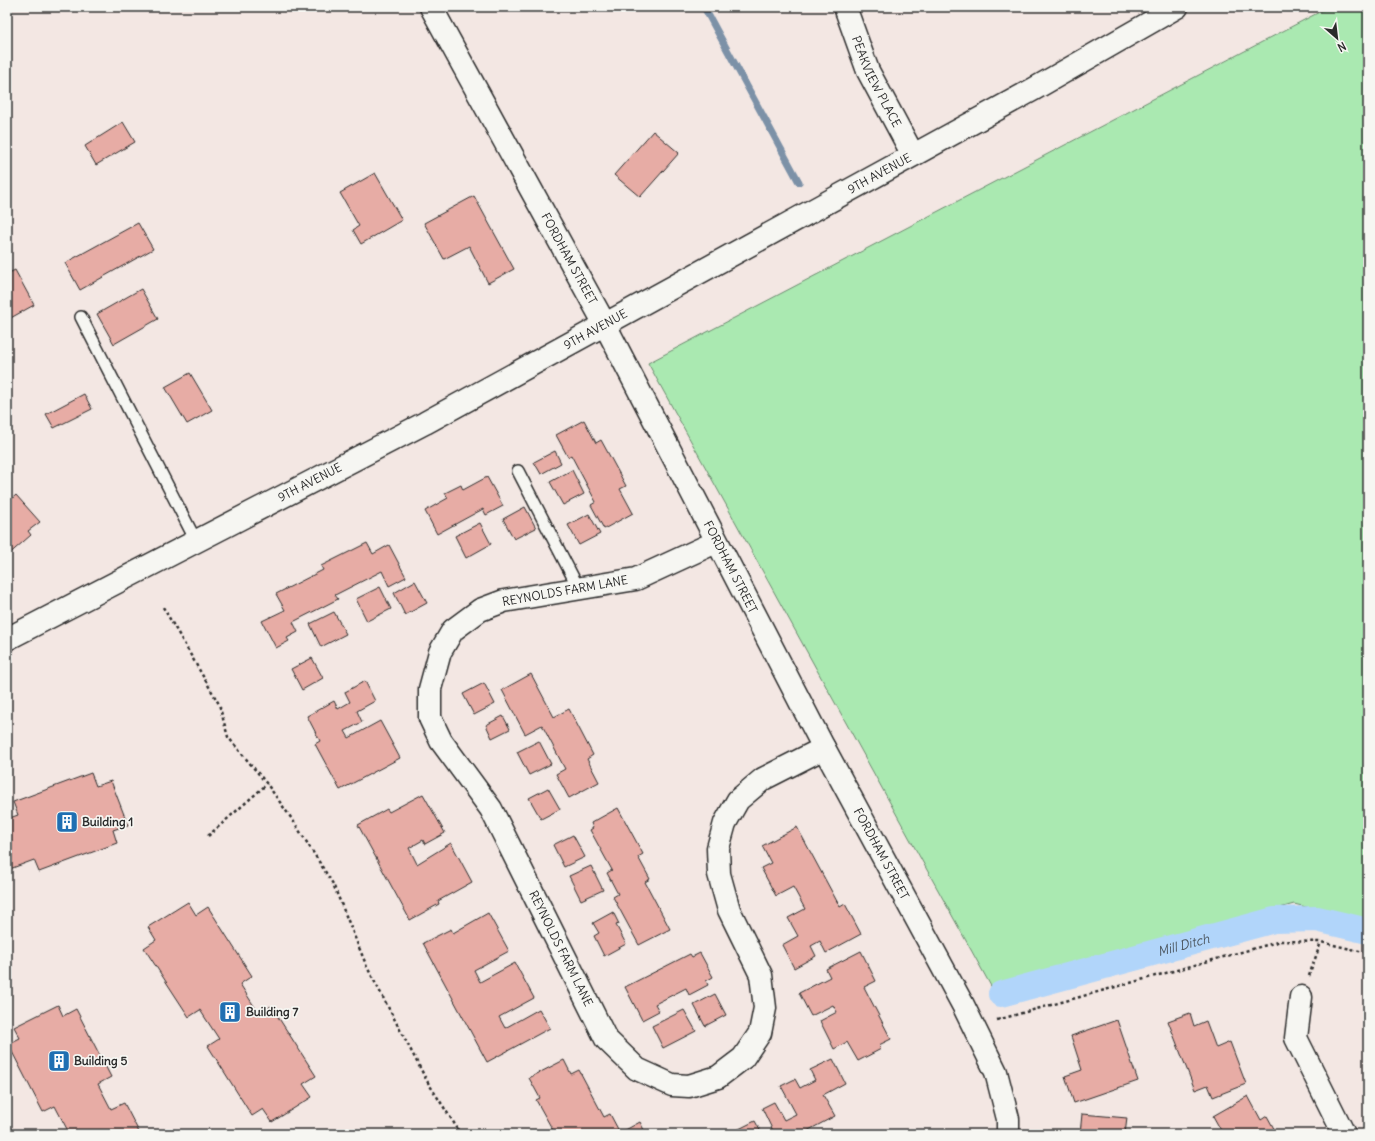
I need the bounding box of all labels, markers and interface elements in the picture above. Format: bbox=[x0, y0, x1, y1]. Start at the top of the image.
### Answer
north arrow bbox=[1317, 18, 1357, 58]
street label: PEAKVIEW PLACE bbox=[849, 34, 905, 130]
text: N bbox=[1335, 39, 1348, 55]
street label: 9TH AVENUE bbox=[845, 150, 914, 197]
street label: FORDHAM STREET bbox=[538, 210, 600, 307]
street label: 9TH AVENUE bbox=[561, 306, 630, 352]
street label: 9TH AVENUE bbox=[275, 459, 344, 505]
street label: FORDHAM STREET bbox=[701, 518, 761, 616]
street label: REYNOLDS FARM LANE bbox=[501, 572, 629, 609]
street label: FORDHAM STREET bbox=[851, 805, 912, 902]
building icon: Building 1 bbox=[54, 809, 80, 835]
place label: Building 1 bbox=[82, 814, 133, 830]
street label: REYNOLDS FARM LANE bbox=[526, 888, 596, 1009]
water label: Mill Ditch bbox=[1156, 930, 1212, 960]
building icon: Building 7 bbox=[217, 999, 243, 1025]
place label: Building 7 bbox=[246, 1004, 298, 1020]
building icon: Building 5 bbox=[46, 1048, 72, 1074]
place label: Building 5 bbox=[74, 1053, 127, 1069]

